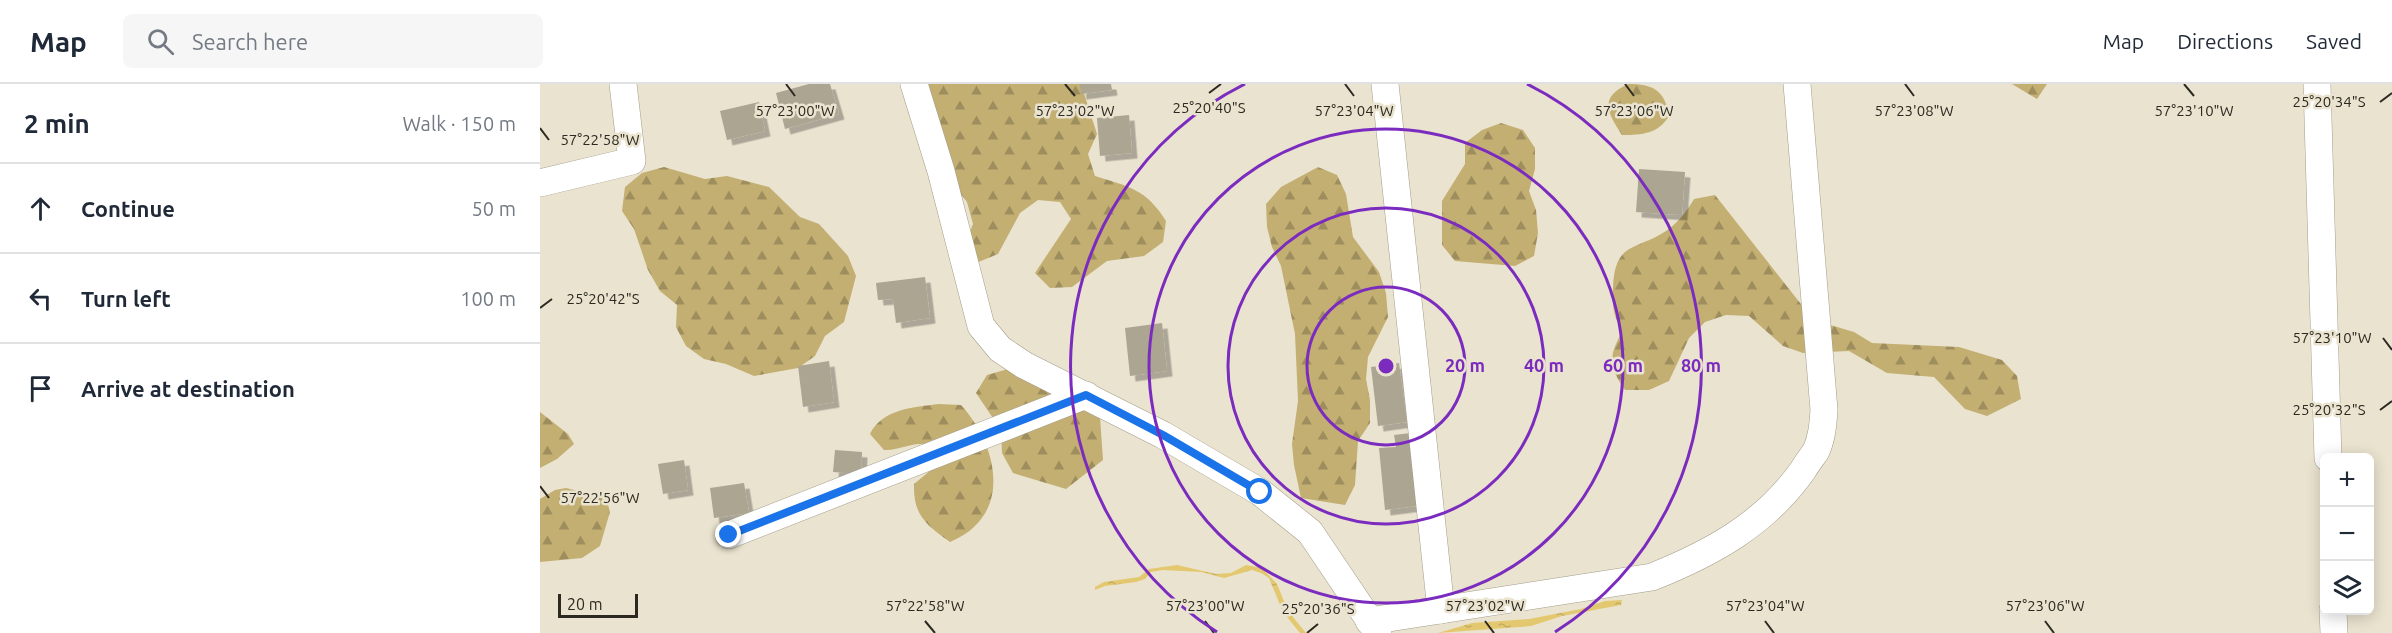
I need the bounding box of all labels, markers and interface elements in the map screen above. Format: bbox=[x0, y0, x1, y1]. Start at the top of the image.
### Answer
search box bbox=[123, 14, 543, 68]
icon: search bbox=[144, 25, 177, 58]
text: Map bbox=[30, 26, 87, 57]
text: Search here bbox=[192, 29, 308, 54]
text: Map bbox=[2103, 29, 2144, 53]
text: Directions bbox=[2177, 29, 2273, 53]
text: Saved bbox=[2306, 29, 2362, 53]
text: 25°20'34"S bbox=[2292, 93, 2366, 110]
text: 25°20'40"S bbox=[1172, 99, 1246, 116]
text: 57°23'00"W bbox=[755, 102, 835, 119]
text: 57°23'02"W bbox=[1035, 102, 1115, 119]
text: 57°23'04"W bbox=[1314, 102, 1394, 119]
text: 57°23'06"W bbox=[1594, 102, 1674, 119]
text: 57°23'08"W bbox=[1874, 102, 1954, 119]
text: 57°23'10"W bbox=[2154, 102, 2234, 119]
text: 2 min bbox=[24, 109, 90, 138]
text: Walk · 150 m bbox=[403, 112, 516, 135]
text: 57°22'58"W bbox=[560, 131, 640, 148]
icon: ahead bbox=[24, 192, 57, 225]
text: Continue bbox=[81, 196, 175, 221]
text: 50 m bbox=[472, 197, 516, 220]
icon: left bbox=[24, 282, 57, 315]
text: Turn left bbox=[81, 286, 171, 311]
text: 100 m bbox=[460, 287, 516, 310]
text: 25°20'42"S bbox=[566, 290, 640, 307]
text: 57°23'10"W bbox=[2292, 329, 2372, 346]
text: 20 m bbox=[1445, 355, 1485, 375]
text: 40 m bbox=[1524, 355, 1564, 375]
text: 60 m bbox=[1603, 355, 1643, 375]
text: 80 m bbox=[1681, 355, 1721, 375]
centre of rings bbox=[1376, 356, 1396, 376]
icon: arrive bbox=[24, 372, 57, 405]
text: Arrive at destination bbox=[81, 376, 295, 401]
text: 25°20'32"S bbox=[2292, 401, 2366, 418]
map controls bbox=[2320, 453, 2374, 615]
button: + bbox=[2320, 453, 2374, 507]
route start bbox=[1246, 478, 1272, 504]
text: 57°22'56"W bbox=[560, 489, 640, 506]
button: − bbox=[2320, 507, 2374, 561]
route end bbox=[715, 521, 741, 547]
button: layers bbox=[2320, 561, 2374, 615]
scale bar bbox=[558, 591, 638, 618]
text: 20 m bbox=[567, 595, 603, 613]
text: 57°22'58"W bbox=[885, 597, 965, 614]
text: 57°23'00"W bbox=[1165, 597, 1245, 614]
text: 57°23'02"W bbox=[1445, 597, 1525, 614]
text: 57°23'04"W bbox=[1725, 597, 1805, 614]
text: 57°23'06"W bbox=[2005, 597, 2085, 614]
text: 25°20'36"S bbox=[1281, 600, 1355, 617]

